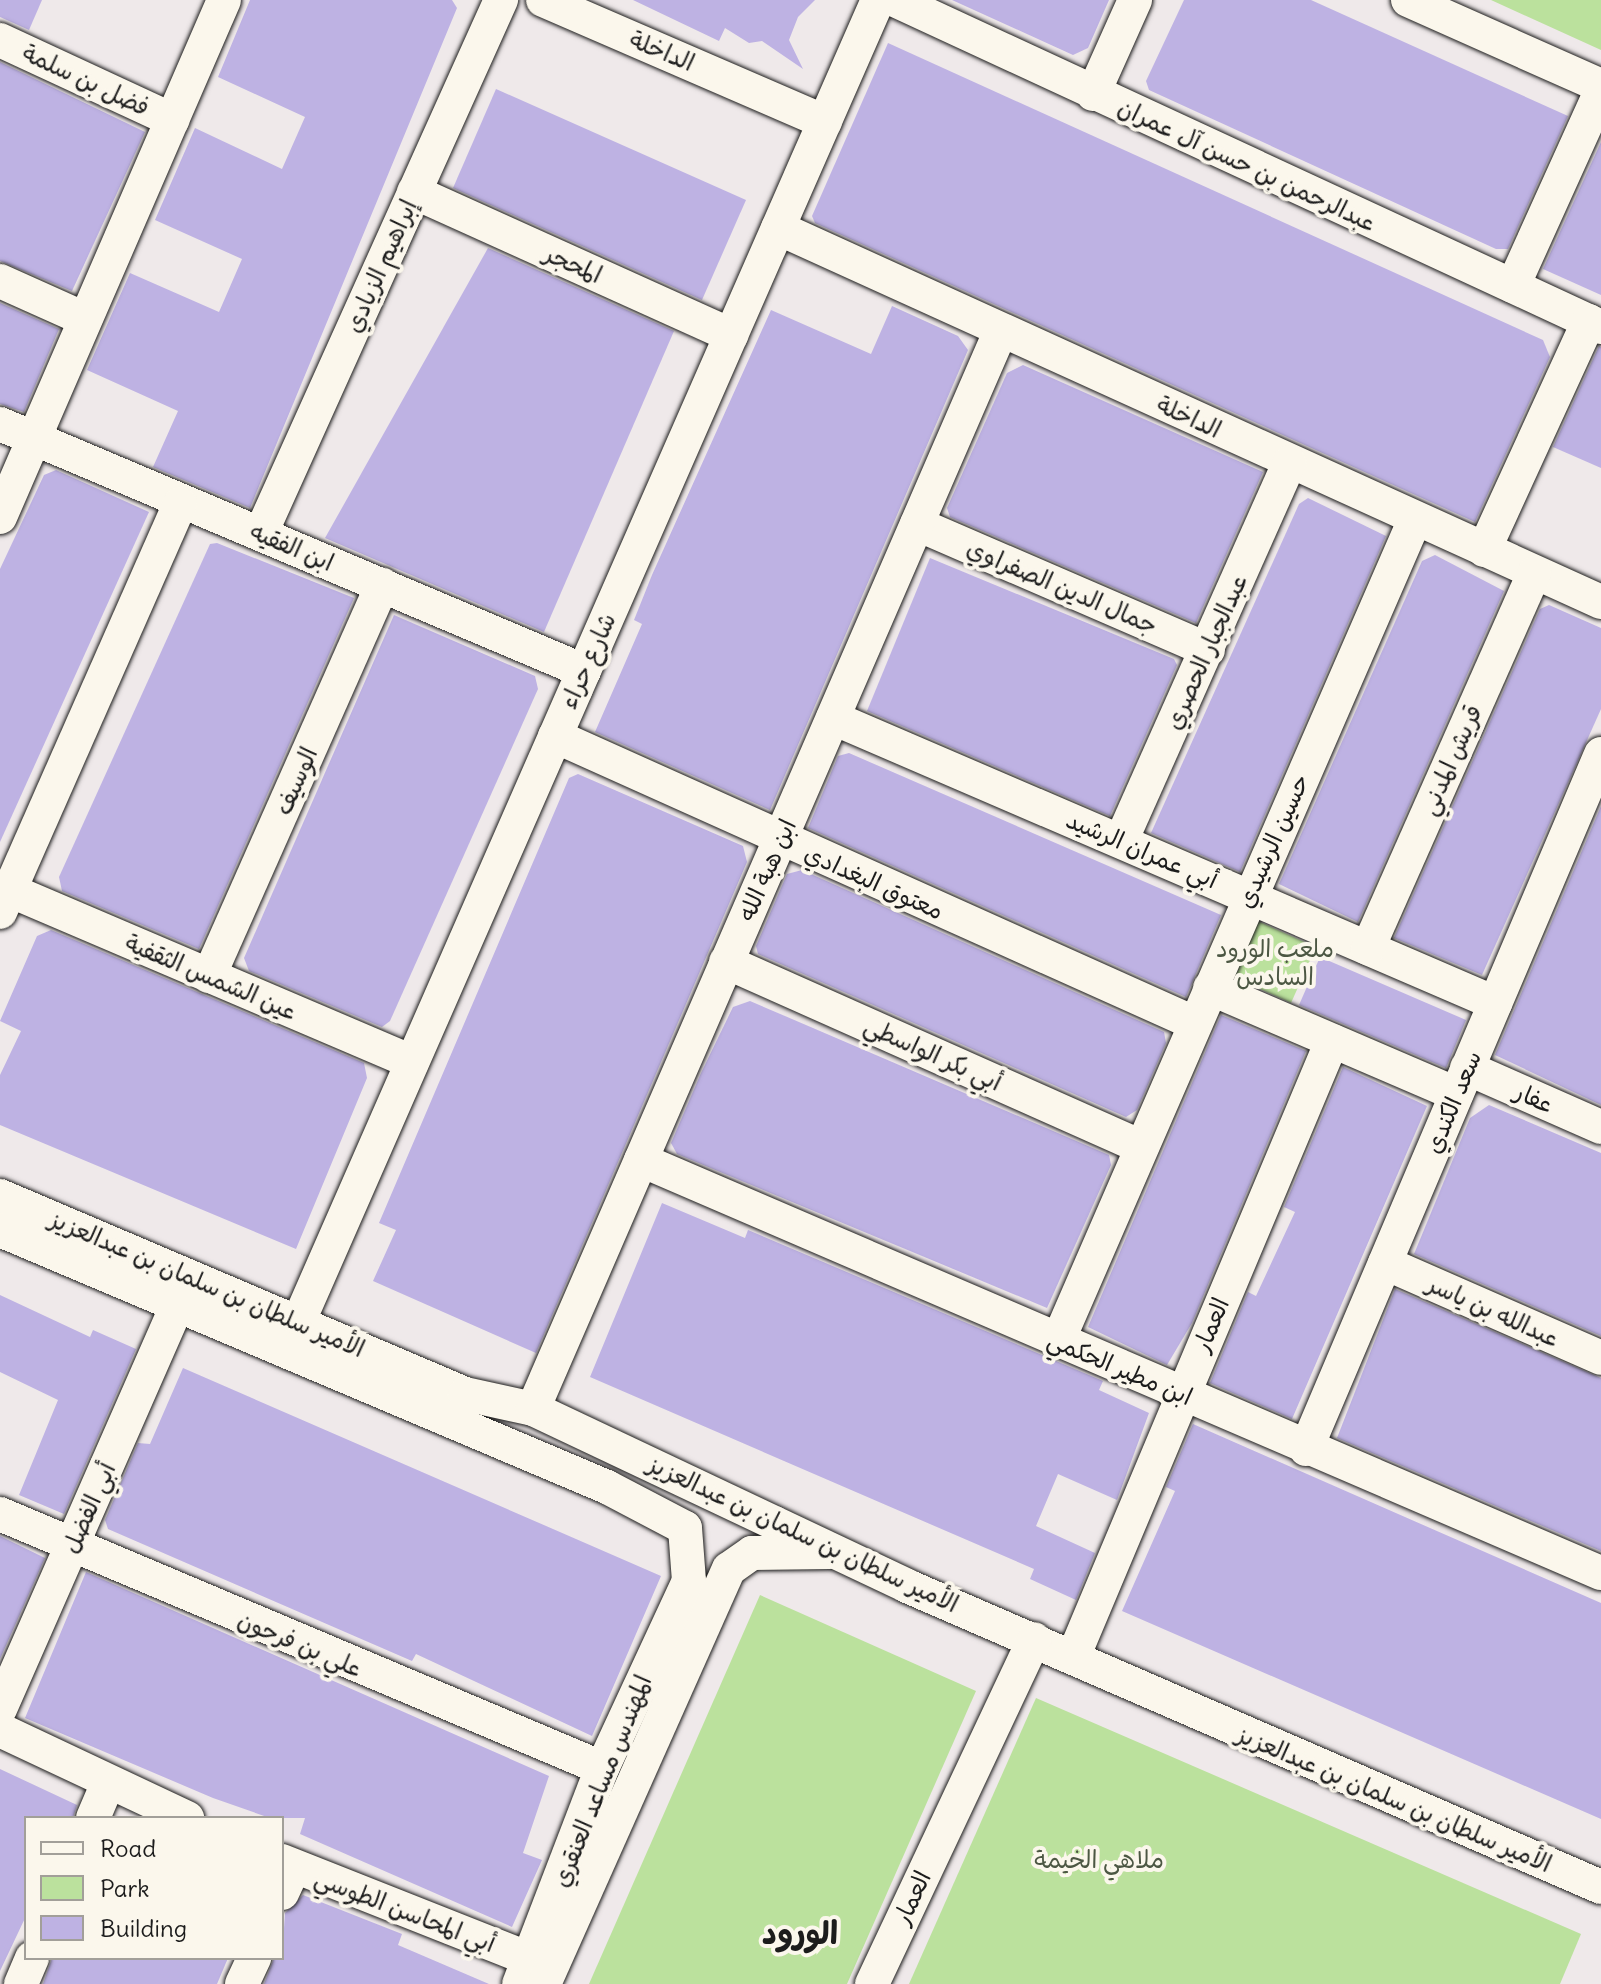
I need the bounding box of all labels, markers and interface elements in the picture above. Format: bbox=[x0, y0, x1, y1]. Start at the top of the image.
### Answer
street label: الداخلة bbox=[625, 25, 699, 77]
street label: فضل بن سلمة bbox=[18, 38, 154, 122]
street label: عبدالرحمن بن حسن آل عمران bbox=[1113, 93, 1381, 237]
street label: إبراهيم الزيادي bbox=[339, 195, 423, 337]
street label: المحجر bbox=[540, 239, 606, 289]
street label: الداخلة bbox=[1152, 390, 1226, 444]
street label: ابن الفقيه bbox=[246, 517, 338, 577]
street label: جمال الدين الصفراوي bbox=[962, 534, 1162, 640]
street label: عبدالجبار الحصري bbox=[1159, 570, 1253, 734]
street label: شارع حراء bbox=[554, 609, 622, 713]
street label: قريش المدني bbox=[1414, 700, 1488, 820]
street label: الوسيف bbox=[268, 743, 324, 819]
street label: حسين الرشيدي bbox=[1231, 770, 1315, 912]
street label: أبي عمران الرشيد bbox=[1062, 805, 1222, 895]
street label: ابن هبة الله bbox=[732, 815, 802, 925]
street label: معتوق البغدادي bbox=[800, 838, 948, 926]
street label: عين الشمس الثقفية bbox=[121, 928, 301, 1026]
park label: ملعب الورود السادس bbox=[1216, 935, 1334, 991]
street label: أبي بكر الواسطي bbox=[860, 1011, 1006, 1097]
street label: سعد الكندي bbox=[1419, 1046, 1487, 1158]
street label: عفار bbox=[1510, 1077, 1558, 1119]
street label: الأمير سلطان بن سلمان بن عبدالعزيز bbox=[45, 1204, 369, 1364]
street label: عبدالله بن ياسر bbox=[1422, 1269, 1564, 1353]
street label: العمار bbox=[1187, 1293, 1235, 1357]
street label: ابن مطير الحكمي bbox=[1043, 1325, 1197, 1411]
street label: الأمير سلطان بن سلمان بن عبدالعزيز bbox=[643, 1449, 963, 1619]
street label: أبي الفضل bbox=[56, 1458, 122, 1558]
street label: علي بن فرحون bbox=[234, 1605, 366, 1683]
street label: المهندس مساعد العنقري bbox=[546, 1671, 658, 1891]
street label: الأمير سلطان بن سلمان بن عبدالعزيز bbox=[1232, 1719, 1556, 1879]
legend bbox=[24, 1816, 284, 1960]
text: Road bbox=[100, 1833, 156, 1863]
park label: ملاهي الخيمة bbox=[1034, 1846, 1164, 1874]
street label: أبي المحاسن الطوسي bbox=[311, 1863, 499, 1959]
street label: العمار bbox=[887, 1866, 937, 1930]
text: Park bbox=[100, 1873, 150, 1903]
text: Building bbox=[100, 1913, 187, 1943]
district label: الورود bbox=[762, 1914, 838, 1952]

